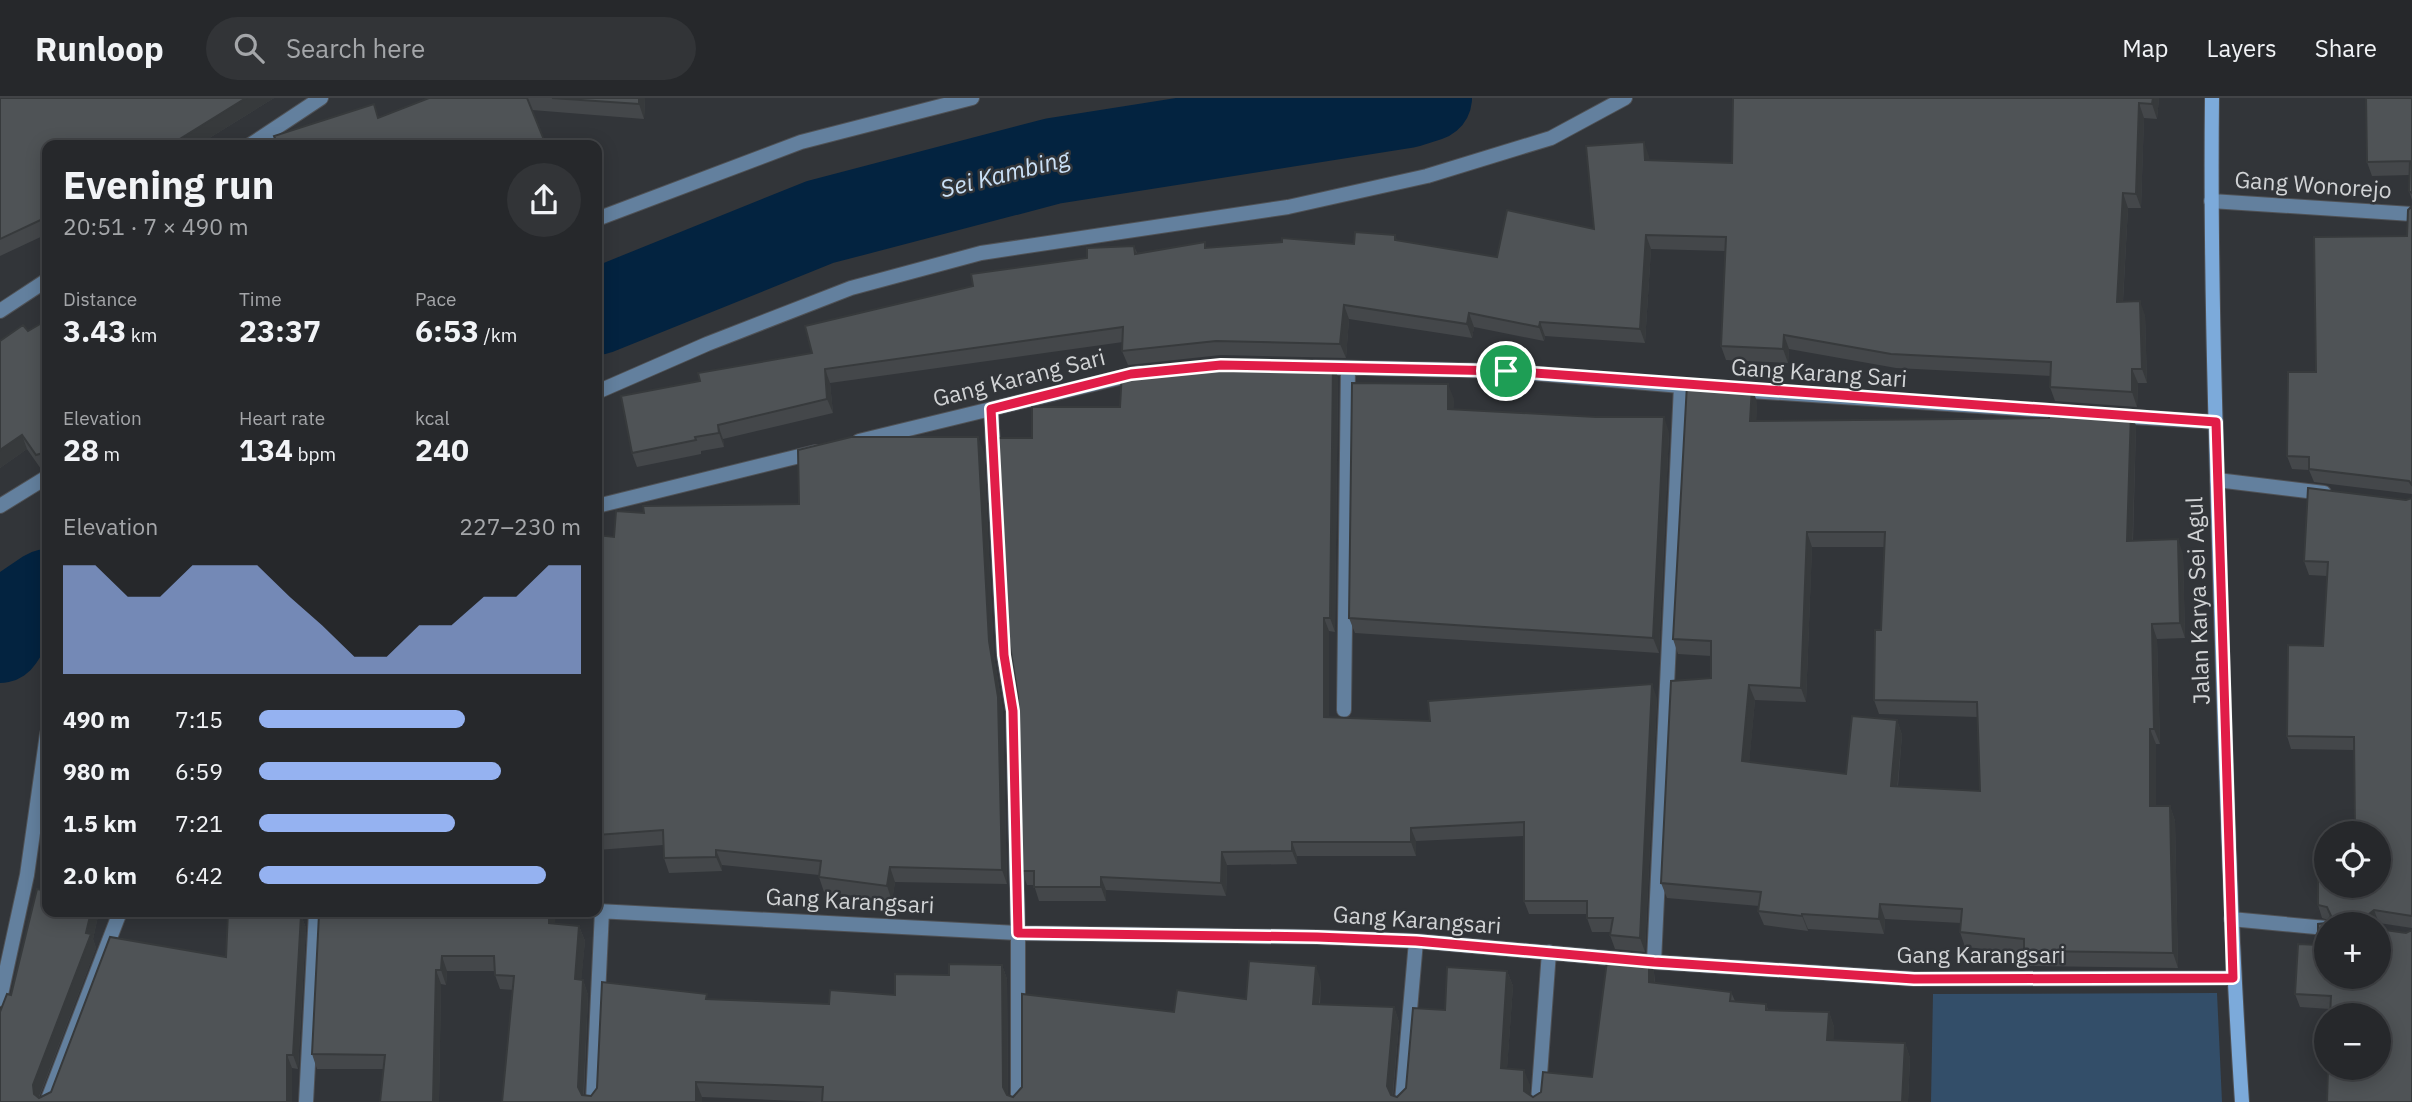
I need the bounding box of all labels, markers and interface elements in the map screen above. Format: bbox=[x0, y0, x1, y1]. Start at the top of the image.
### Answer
search box bbox=[206, 17, 696, 80]
text: Runloop bbox=[35, 27, 164, 70]
icon: search bbox=[230, 29, 268, 67]
text: Search here bbox=[286, 31, 425, 65]
text: Map bbox=[2122, 32, 2169, 64]
text: Layers bbox=[2207, 32, 2277, 64]
text: Share bbox=[2315, 32, 2377, 64]
water label: Sei Kambing bbox=[937, 141, 1074, 205]
text: Evening run bbox=[63, 160, 274, 209]
button: share bbox=[507, 163, 581, 237]
street label: Gang Wonorejo bbox=[2233, 164, 2393, 204]
text: 20:51 · 7 × 490 m bbox=[63, 211, 249, 241]
text: Distance bbox=[63, 287, 137, 311]
text: Time bbox=[239, 287, 282, 311]
text: Pace bbox=[415, 287, 456, 311]
text: 3.43 bbox=[63, 311, 126, 350]
text: 23:37 bbox=[239, 311, 321, 350]
text: 6:53 bbox=[415, 311, 479, 350]
text: km bbox=[126, 323, 157, 347]
text: /km bbox=[479, 323, 517, 347]
street label: Gang Karang Sari bbox=[929, 341, 1108, 413]
pin bbox=[1476, 341, 1536, 401]
street label: Gang Karang Sari bbox=[1730, 351, 1908, 393]
icon: arrive bbox=[1487, 352, 1525, 390]
text: Elevation bbox=[63, 406, 142, 430]
text: Heart rate bbox=[239, 406, 325, 430]
text: kcal bbox=[415, 406, 450, 430]
text: 28 bbox=[63, 430, 99, 469]
text: 134 bbox=[239, 430, 293, 469]
text: 240 bbox=[415, 430, 469, 469]
text: m bbox=[99, 442, 120, 466]
text: bpm bbox=[293, 442, 336, 466]
street label: Jalan Karya Sei Agul bbox=[2178, 496, 2216, 706]
text: Elevation bbox=[63, 511, 158, 541]
text: 227–230 m bbox=[459, 511, 581, 541]
text: 490 m bbox=[63, 704, 130, 734]
text: 7:15 bbox=[175, 704, 223, 734]
text: 980 m bbox=[63, 756, 130, 786]
text: 6:59 bbox=[175, 756, 223, 786]
text: 1.5 km bbox=[63, 808, 137, 838]
text: 7:21 bbox=[175, 808, 223, 838]
map controls bbox=[2314, 821, 2391, 1080]
button: locate bbox=[2314, 821, 2391, 898]
text: 2.0 km bbox=[63, 860, 137, 890]
text: 6:42 bbox=[175, 860, 223, 890]
street label: Gang Karangsari bbox=[765, 881, 935, 919]
street label: Gang Karangsari bbox=[1332, 898, 1502, 940]
button: + bbox=[2314, 912, 2391, 989]
street label: Gang Karangsari bbox=[1897, 939, 2065, 969]
button: − bbox=[2314, 1003, 2391, 1080]

